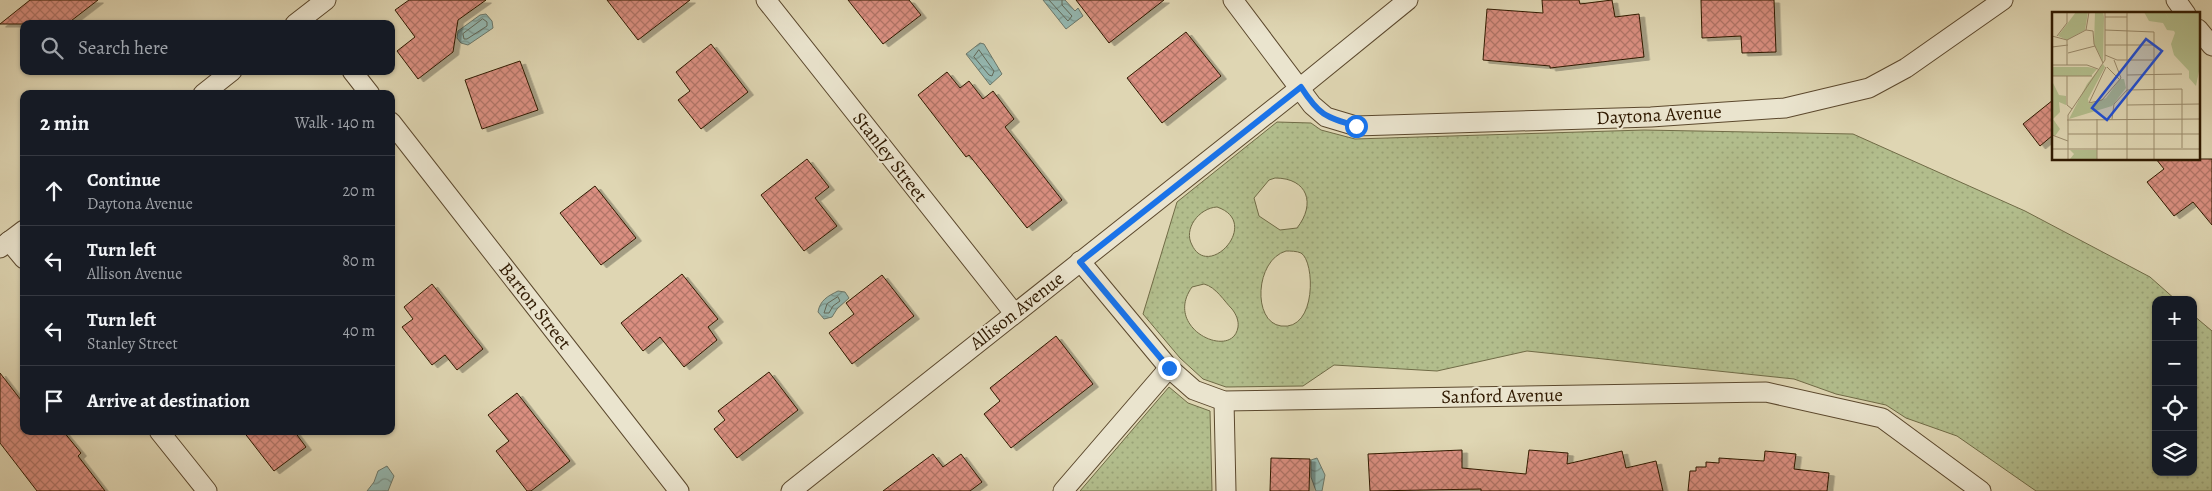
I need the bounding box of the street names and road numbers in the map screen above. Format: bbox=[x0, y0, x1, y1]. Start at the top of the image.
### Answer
street label: Daytona Avenue bbox=[1596, 99, 1722, 131]
street label: Stanley Street bbox=[847, 107, 933, 207]
street label: Barton Street bbox=[493, 257, 577, 355]
street label: Allison Avenue bbox=[964, 266, 1070, 357]
street label: Sanford Avenue bbox=[1441, 382, 1563, 410]

